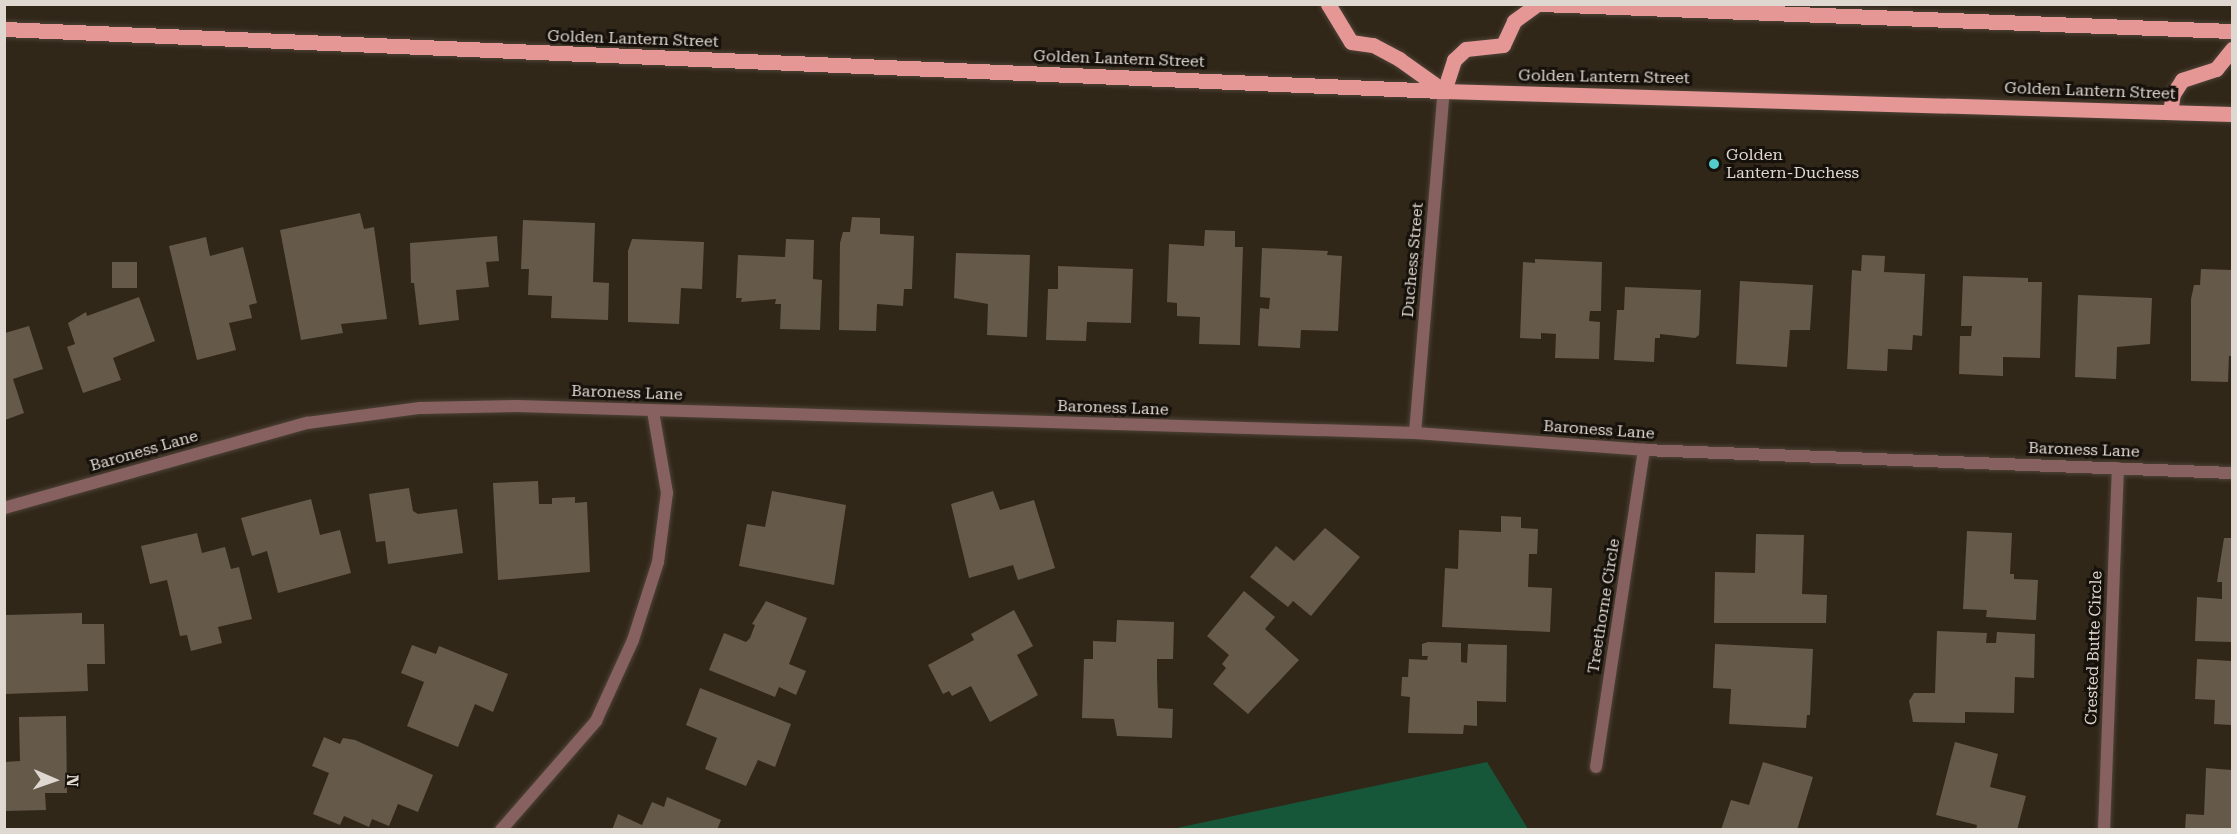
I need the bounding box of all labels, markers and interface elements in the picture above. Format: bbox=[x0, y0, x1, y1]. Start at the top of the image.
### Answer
street label: Golden Lantern Street bbox=[547, 26, 719, 52]
street label: Golden Lantern Street bbox=[1033, 46, 1205, 72]
street label: Golden Lantern Street bbox=[1518, 66, 1690, 88]
street label: Golden Lantern Street bbox=[2004, 78, 2176, 104]
place label: Golden Lantern-Duchess bbox=[1726, 145, 1859, 183]
marker: Golden Lantern-Duchess bbox=[1707, 157, 1721, 171]
street label: Duchess Street bbox=[1398, 202, 1428, 318]
street label: Baroness Lane bbox=[571, 381, 683, 405]
street label: Baroness Lane bbox=[1057, 396, 1169, 420]
street label: Baroness Lane bbox=[1543, 417, 1655, 443]
street label: Baroness Lane bbox=[88, 426, 200, 476]
street label: Baroness Lane bbox=[2028, 438, 2140, 462]
street label: Treethorne Circle bbox=[1584, 537, 1624, 675]
street label: Crested Butte Circle bbox=[2082, 570, 2106, 726]
north arrow bbox=[24, 750, 84, 810]
text: N bbox=[63, 774, 82, 787]

